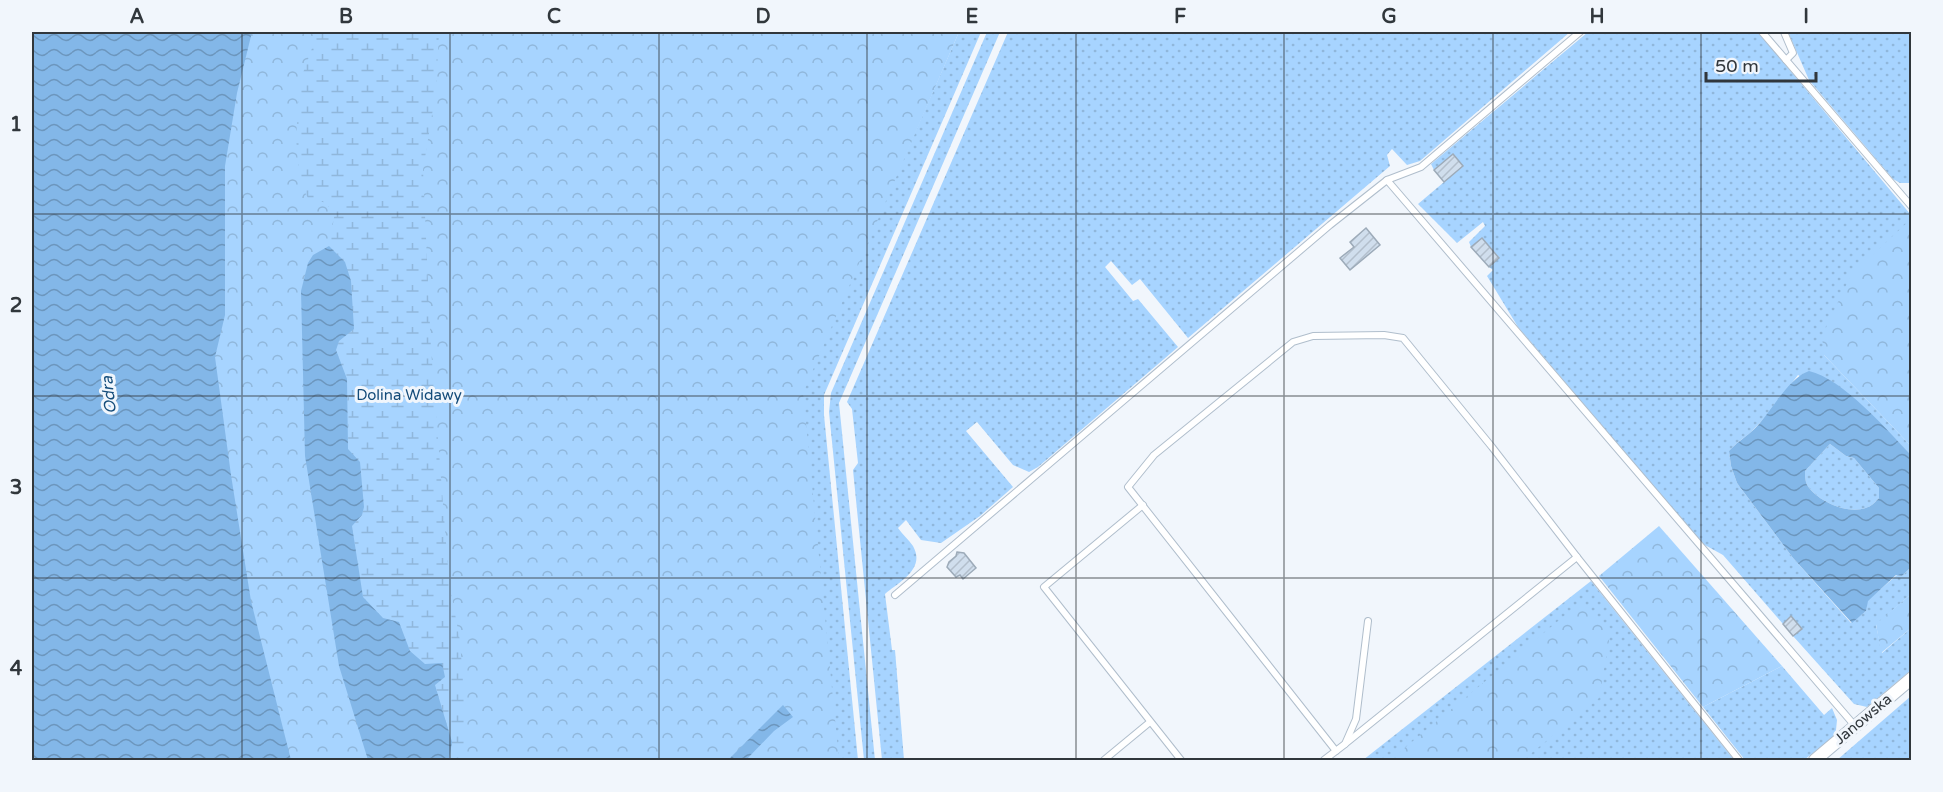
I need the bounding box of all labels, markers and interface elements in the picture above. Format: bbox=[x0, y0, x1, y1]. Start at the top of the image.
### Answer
text: A bbox=[130, 5, 145, 29]
text: B bbox=[339, 5, 353, 29]
text: C bbox=[547, 5, 561, 29]
text: D bbox=[755, 5, 771, 29]
text: E bbox=[966, 5, 979, 29]
text: F bbox=[1174, 5, 1186, 29]
text: G bbox=[1381, 5, 1397, 29]
text: H bbox=[1589, 5, 1605, 29]
text: I bbox=[1803, 5, 1809, 29]
scale bar bbox=[1706, 45, 1816, 83]
text: 50 m bbox=[1715, 55, 1759, 77]
text: 1 bbox=[10, 113, 22, 137]
text: 2 bbox=[10, 294, 22, 318]
water label: Odra bbox=[97, 374, 121, 415]
park label: Dolina Widawy bbox=[356, 386, 462, 404]
text: 3 bbox=[10, 476, 22, 500]
text: 4 bbox=[10, 657, 23, 681]
street label: Janowska bbox=[1831, 690, 1895, 748]

